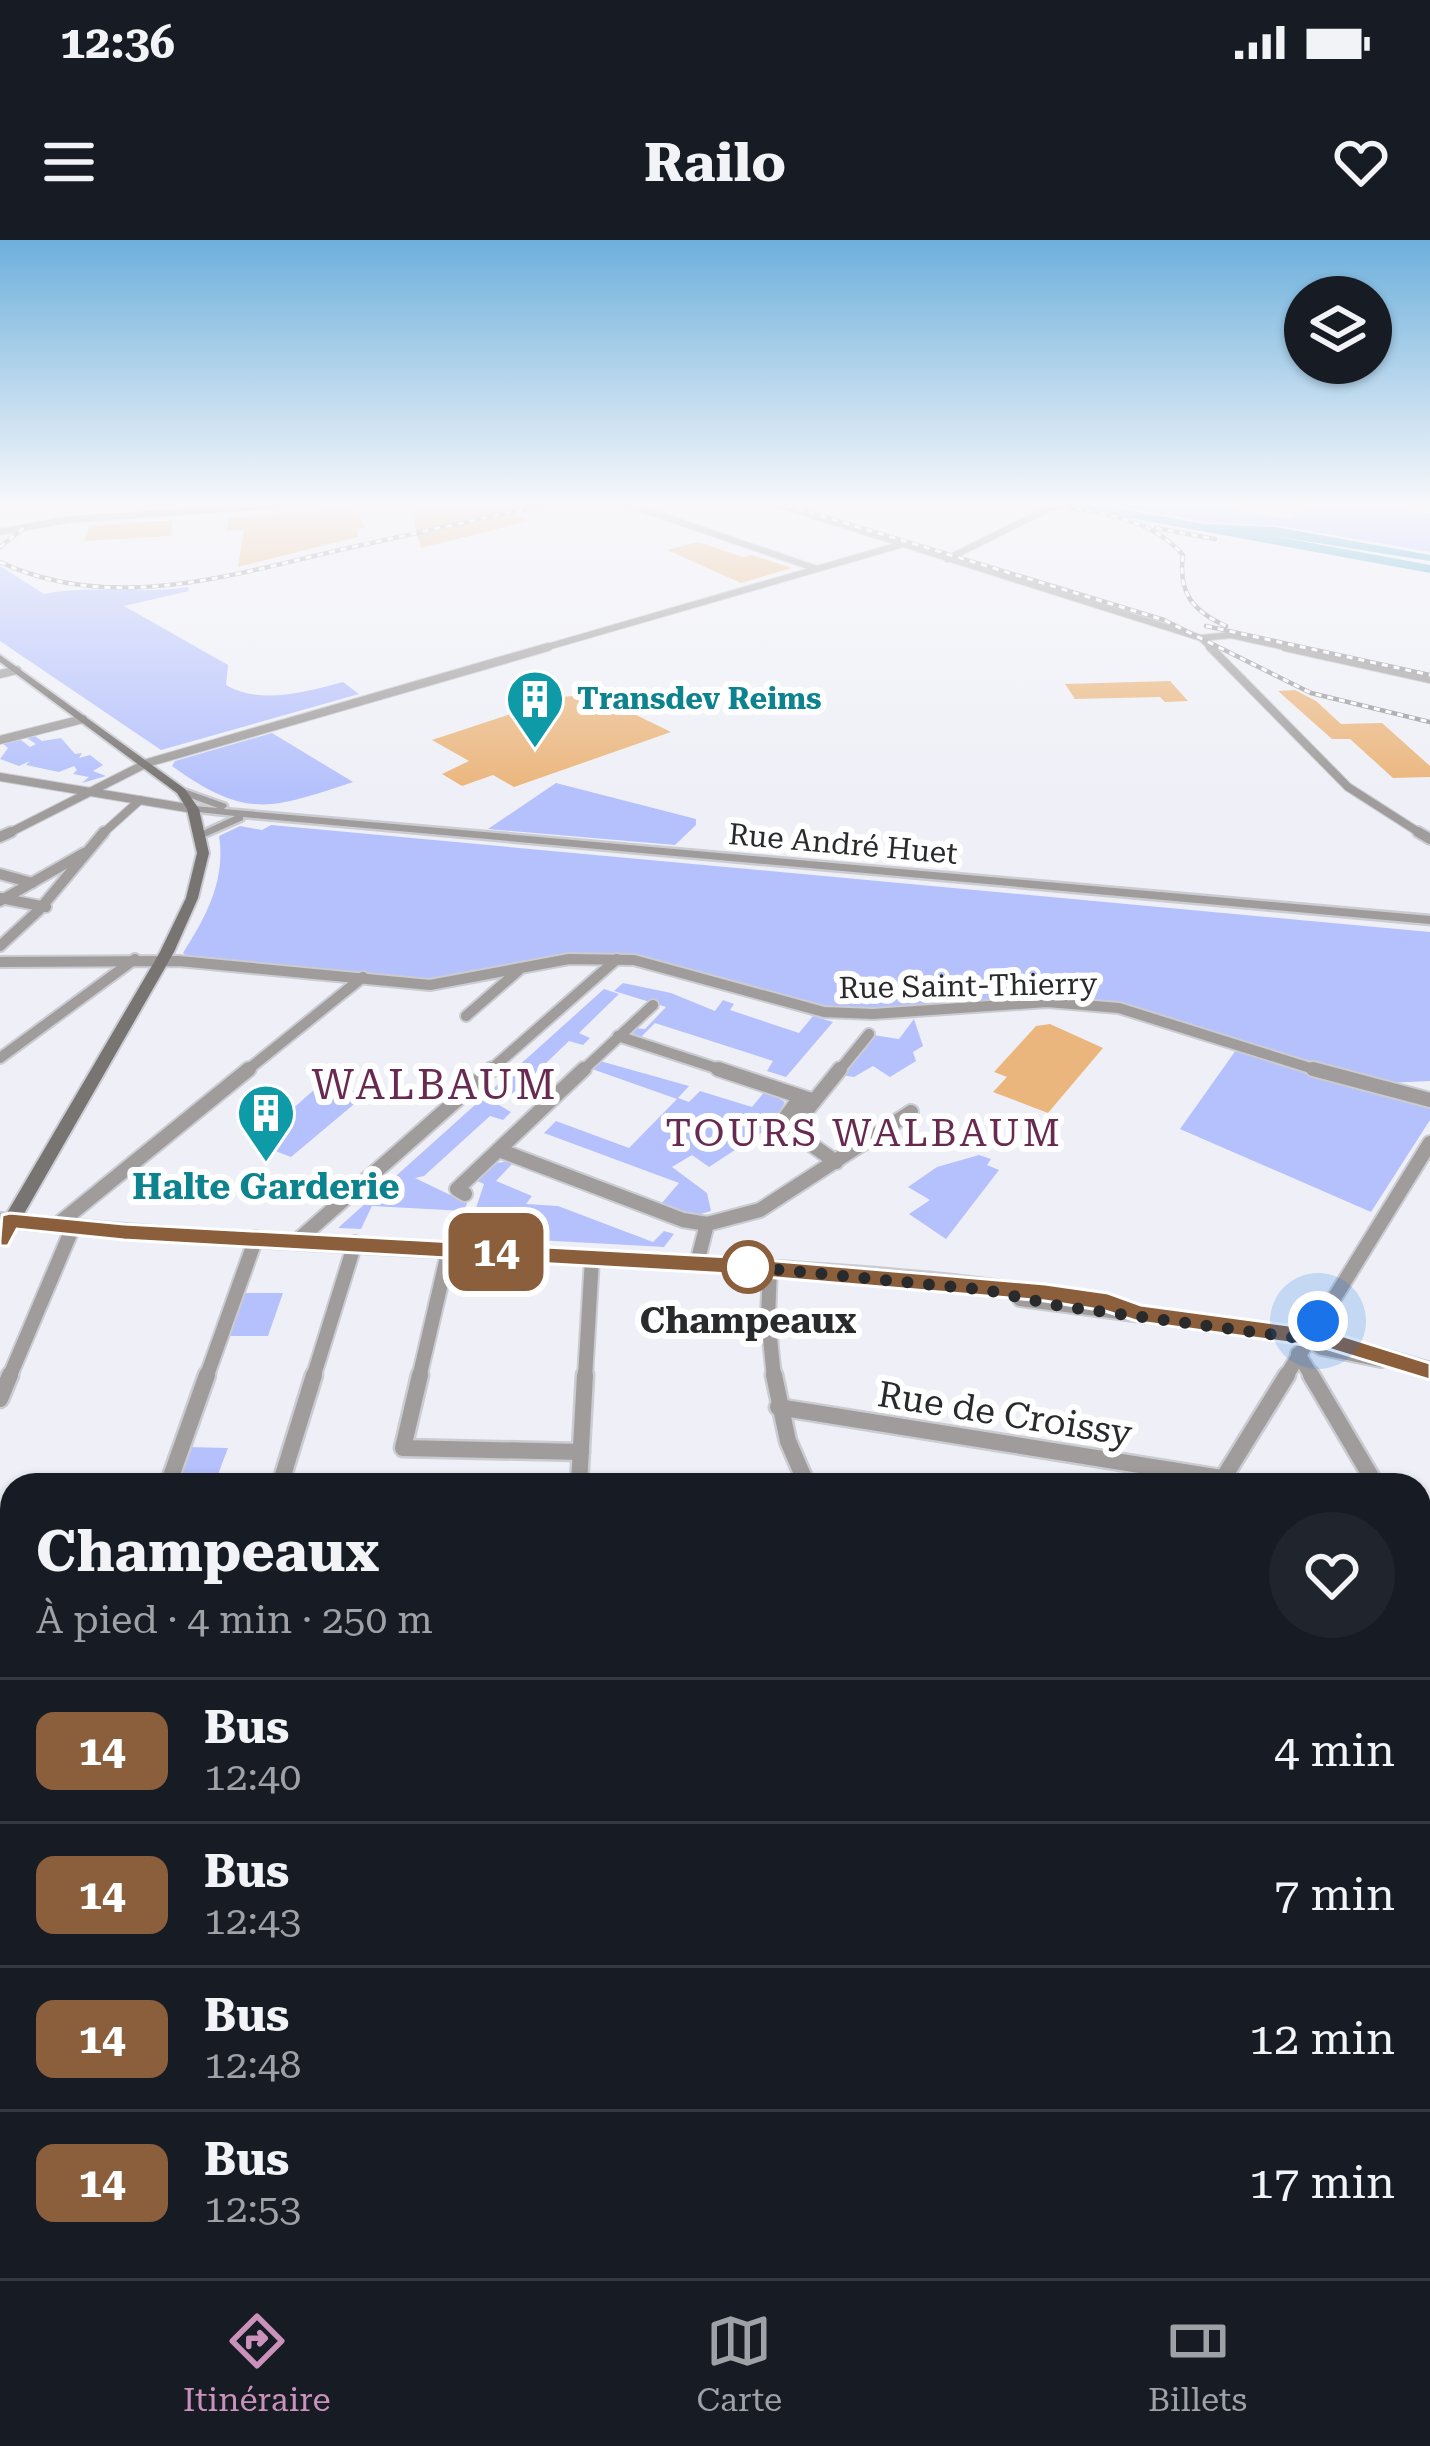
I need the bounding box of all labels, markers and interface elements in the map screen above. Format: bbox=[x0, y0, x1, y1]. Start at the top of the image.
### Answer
text: 12:36 bbox=[60, 16, 175, 69]
icon: menu bbox=[36, 129, 102, 195]
icon: heart bbox=[1328, 129, 1394, 195]
text: Railo bbox=[644, 131, 786, 194]
map controls bbox=[1284, 276, 1392, 384]
button: layers bbox=[1284, 276, 1392, 384]
building icon: Transdev Reims bbox=[504, 668, 566, 750]
place label: Transdev Reims bbox=[577, 681, 822, 716]
street label: Rue André Huet bbox=[727, 816, 959, 871]
street label: Rue Saint-Thierry bbox=[838, 966, 1098, 1005]
district label: WALBAUM bbox=[312, 1060, 558, 1109]
building icon: Halte Garderie bbox=[235, 1082, 297, 1164]
district label: TOURS WALBAUM bbox=[665, 1110, 1063, 1156]
place label: Halte Garderie bbox=[132, 1166, 400, 1208]
line badge: 14 bbox=[442, 1213, 550, 1291]
text: 14 bbox=[472, 1227, 520, 1276]
marker: Champeaux bbox=[723, 1242, 773, 1292]
your location bbox=[1288, 1291, 1348, 1351]
place label: Champeaux bbox=[640, 1300, 856, 1342]
street label: Rue de Croissy bbox=[875, 1373, 1136, 1455]
button: heart bbox=[1269, 1512, 1395, 1638]
text: Champeaux bbox=[36, 1518, 379, 1585]
text: À pied · 4 min · 250 m bbox=[36, 1597, 433, 1643]
text: Bus bbox=[204, 1701, 289, 1754]
text: 4 min bbox=[1274, 1724, 1395, 1777]
text: 14 bbox=[78, 1726, 126, 1775]
text: 12:40 bbox=[204, 1754, 301, 1800]
text: Bus bbox=[204, 1845, 289, 1898]
text: 7 min bbox=[1274, 1868, 1395, 1921]
text: 14 bbox=[78, 1870, 126, 1919]
text: 12:43 bbox=[204, 1898, 301, 1944]
text: Bus bbox=[204, 1989, 289, 2042]
text: 12 min bbox=[1249, 2012, 1395, 2065]
text: 14 bbox=[78, 2014, 126, 2063]
text: 12:48 bbox=[204, 2042, 301, 2088]
text: Bus bbox=[204, 2133, 289, 2186]
text: 17 min bbox=[1249, 2156, 1395, 2209]
text: 14 bbox=[78, 2158, 126, 2207]
text: 12:53 bbox=[204, 2186, 301, 2232]
tab: Itinéraire bbox=[183, 2308, 331, 2419]
tab: Carte bbox=[696, 2308, 782, 2419]
tab: Billets bbox=[1148, 2308, 1247, 2419]

